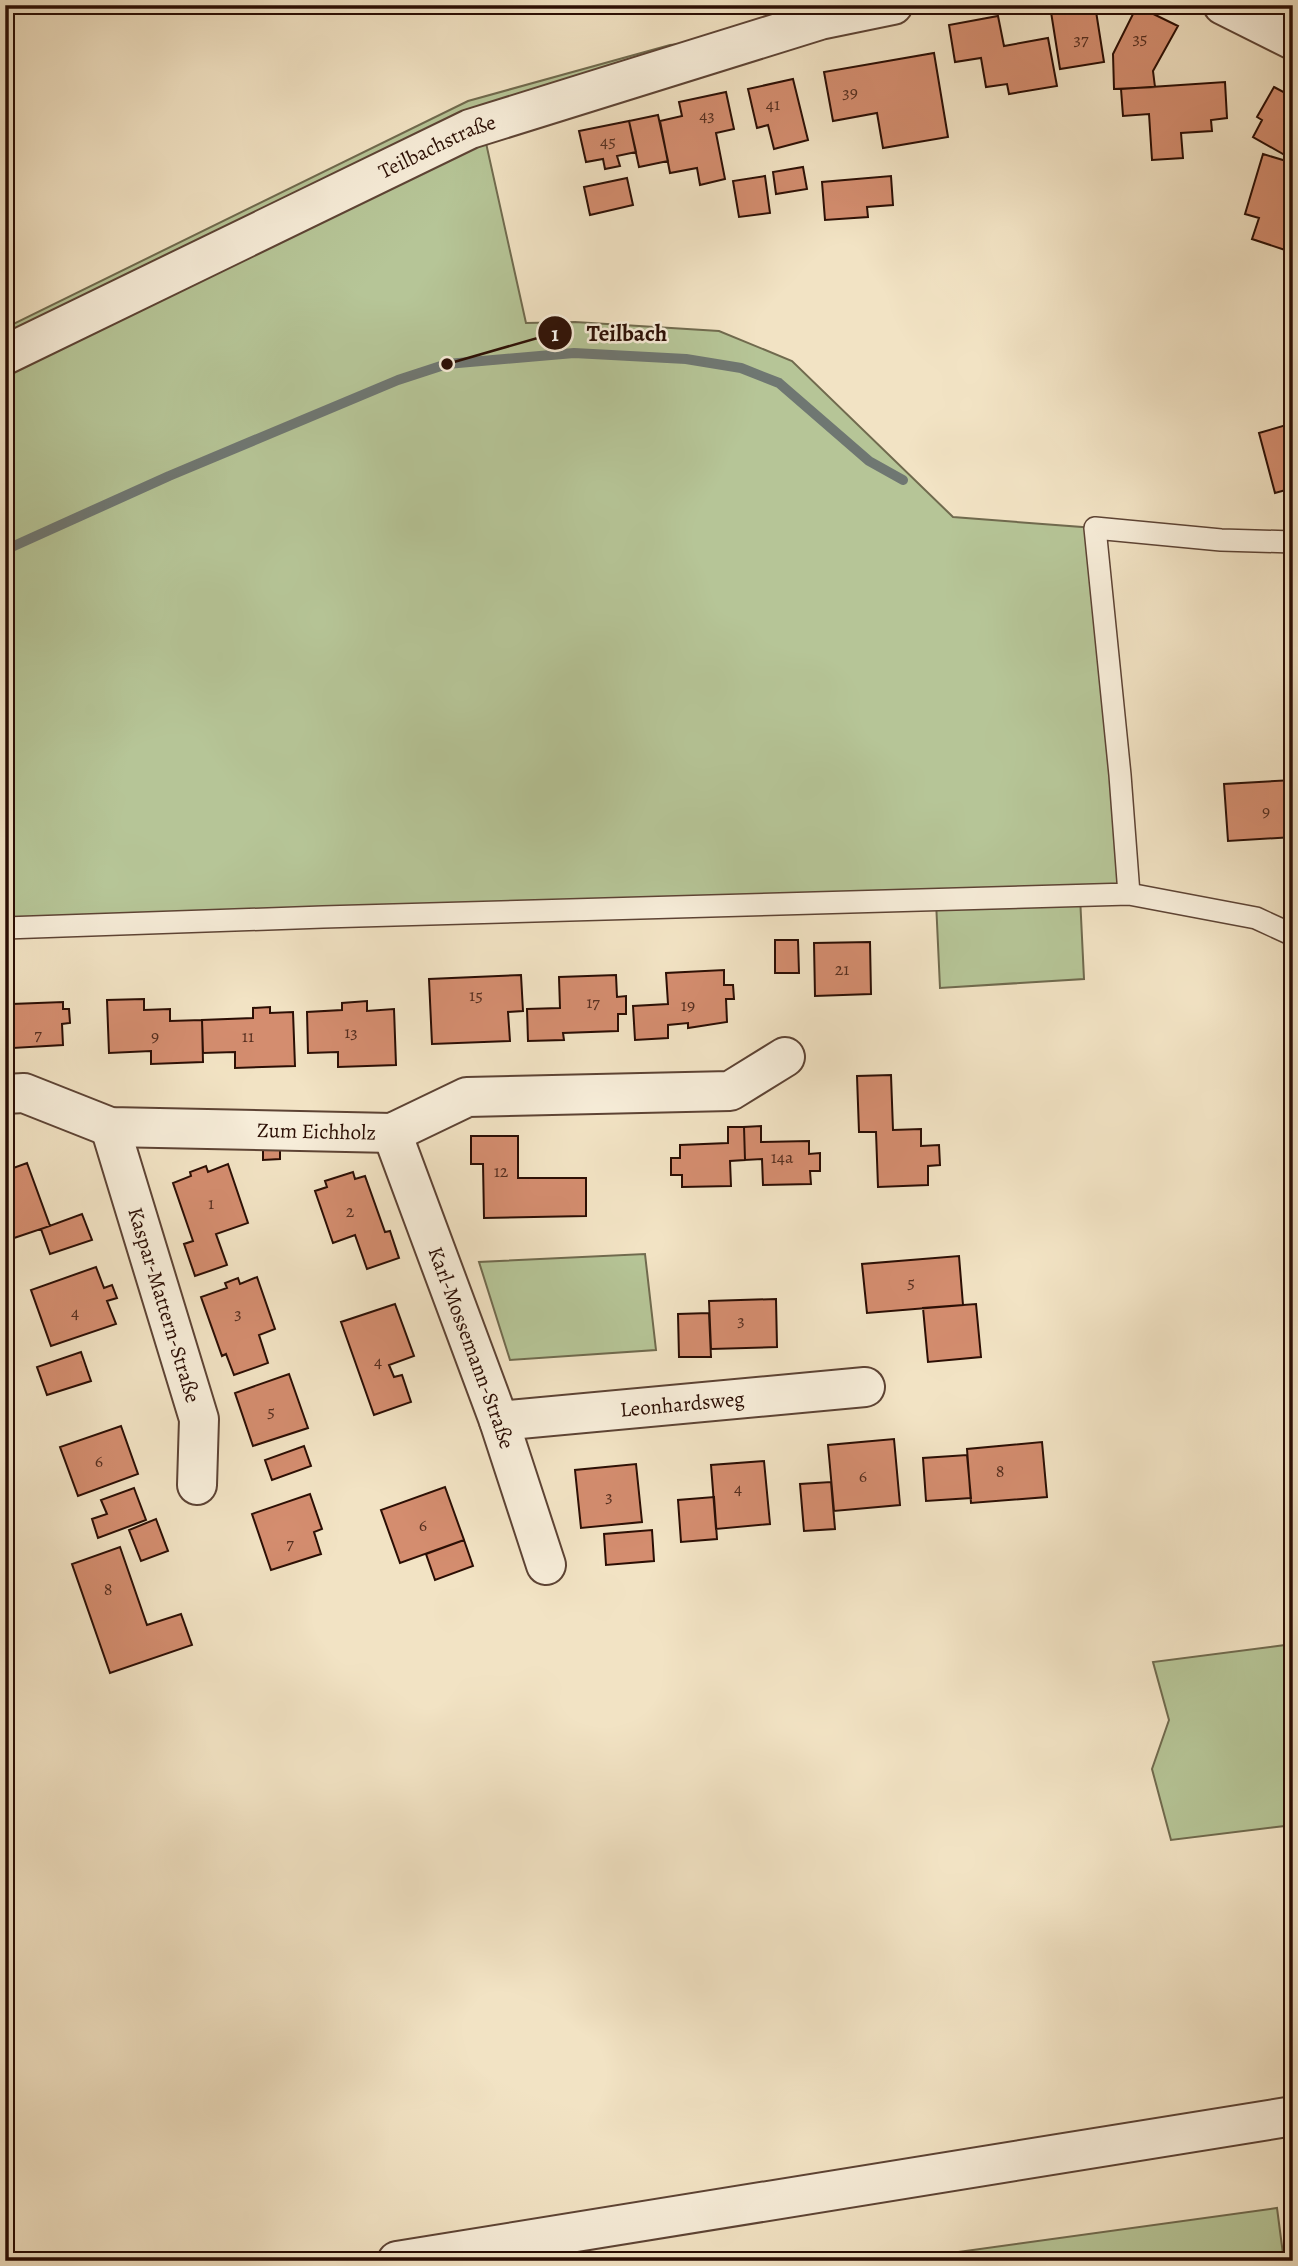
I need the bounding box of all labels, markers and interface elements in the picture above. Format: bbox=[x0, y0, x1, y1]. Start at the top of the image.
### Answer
house number: 35 bbox=[1132, 26, 1148, 50]
house number: 37 bbox=[1073, 27, 1089, 51]
house number: 39 bbox=[842, 80, 858, 104]
house number: 41 bbox=[766, 92, 780, 116]
house number: 43 bbox=[699, 103, 715, 127]
street label: Teilbachstraße bbox=[374, 108, 499, 185]
house number: 45 bbox=[600, 129, 616, 153]
callout: Teilbach bbox=[537, 311, 681, 355]
text: Teilbach bbox=[587, 318, 667, 349]
text: 1 bbox=[551, 320, 559, 348]
house number: 9 bbox=[1262, 799, 1270, 823]
house number: 21 bbox=[835, 957, 849, 981]
house number: 15 bbox=[469, 983, 483, 1007]
house number: 17 bbox=[586, 990, 600, 1014]
house number: 19 bbox=[681, 993, 695, 1017]
house number: 13 bbox=[344, 1020, 358, 1044]
house number: 7 bbox=[34, 1022, 42, 1046]
house number: 9 bbox=[151, 1024, 159, 1048]
house number: 11 bbox=[242, 1024, 254, 1048]
street label: Zum Eichholz bbox=[257, 1116, 376, 1147]
house number: 14a bbox=[771, 1145, 794, 1169]
house number: 12 bbox=[494, 1159, 509, 1183]
house number: 1 bbox=[208, 1191, 214, 1215]
house number: 2 bbox=[346, 1199, 355, 1223]
street label: Kaspar-Mattern-Straße bbox=[121, 1204, 207, 1406]
street label: Karl-Mossemann-Straße bbox=[421, 1243, 521, 1452]
house number: 5 bbox=[907, 1270, 915, 1294]
house number: 4 bbox=[71, 1300, 79, 1324]
house number: 3 bbox=[234, 1301, 242, 1325]
house number: 3 bbox=[737, 1308, 745, 1332]
house number: 4 bbox=[374, 1349, 382, 1373]
street label: Leonhardsweg bbox=[619, 1384, 746, 1424]
house number: 5 bbox=[267, 1399, 275, 1423]
house number: 6 bbox=[95, 1449, 103, 1473]
house number: 8 bbox=[996, 1459, 1004, 1483]
house number: 6 bbox=[859, 1464, 867, 1488]
house number: 4 bbox=[734, 1476, 742, 1500]
house number: 3 bbox=[605, 1484, 613, 1508]
house number: 6 bbox=[419, 1513, 427, 1537]
house number: 7 bbox=[286, 1531, 294, 1555]
house number: 8 bbox=[104, 1577, 112, 1601]

